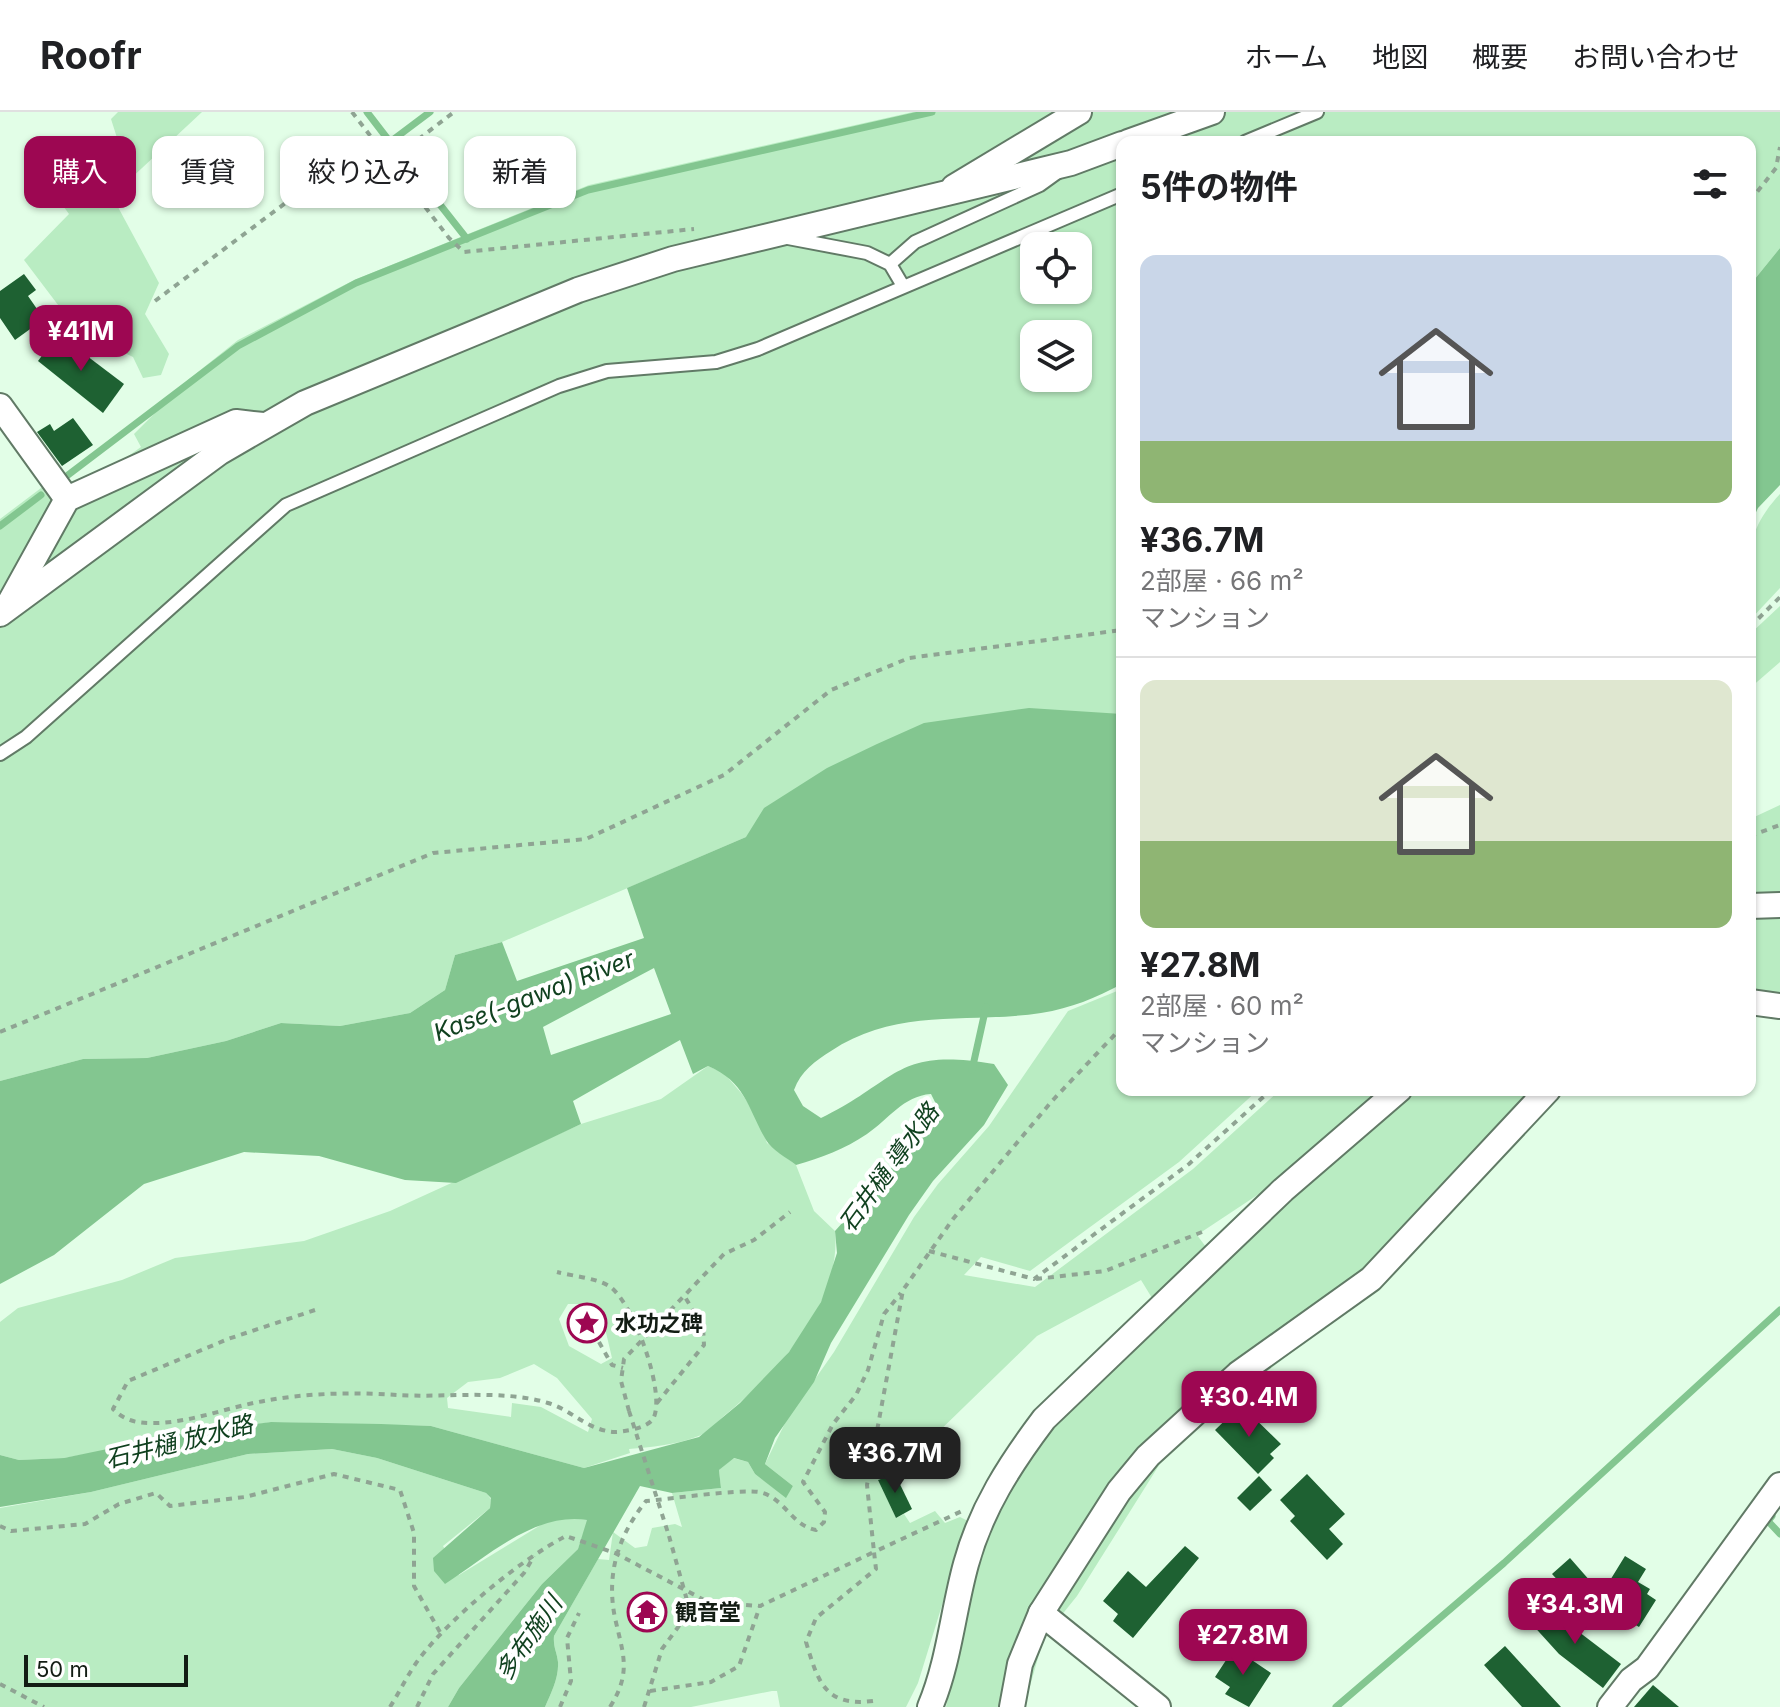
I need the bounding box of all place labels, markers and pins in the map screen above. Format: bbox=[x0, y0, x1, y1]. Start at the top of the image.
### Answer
pin: ¥41M bbox=[34, 305, 128, 373]
place icon: 水功之碑 bbox=[566, 1302, 608, 1344]
place label: 水功之碑 bbox=[615, 1310, 703, 1336]
pin: ¥30.4M bbox=[1184, 1371, 1314, 1439]
pin: ¥36.7M bbox=[830, 1427, 960, 1495]
pin: ¥34.3M bbox=[1510, 1578, 1640, 1646]
temple icon: 観音堂 bbox=[626, 1591, 668, 1633]
place label: 観音堂 bbox=[675, 1599, 741, 1625]
pin: ¥27.8M bbox=[1178, 1609, 1308, 1677]

